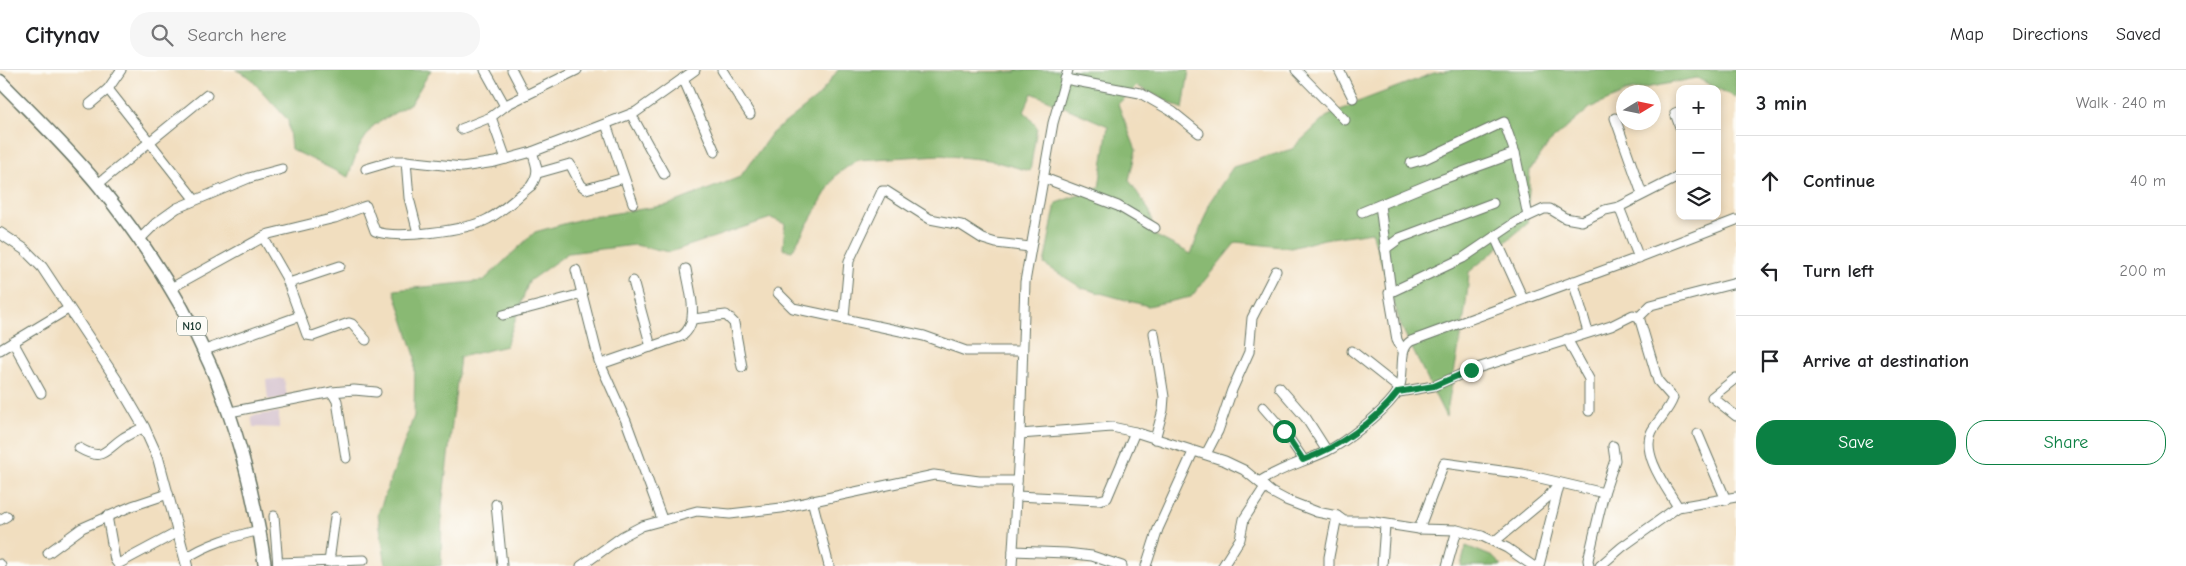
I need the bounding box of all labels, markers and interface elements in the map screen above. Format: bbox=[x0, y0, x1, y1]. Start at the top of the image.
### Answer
search box bbox=[130, 12, 480, 57]
text: Citynav bbox=[25, 21, 100, 49]
icon: search bbox=[148, 21, 176, 49]
text: Search here bbox=[188, 24, 286, 46]
text: Map bbox=[1950, 24, 1984, 45]
text: Directions bbox=[2012, 24, 2088, 45]
text: Saved bbox=[2116, 24, 2161, 45]
north arrow bbox=[1616, 85, 1661, 130]
map controls bbox=[1676, 85, 1721, 220]
button: + bbox=[1676, 85, 1721, 130]
text: 3 min bbox=[1756, 91, 1807, 115]
text: Walk · 240 m bbox=[2076, 94, 2166, 112]
button: − bbox=[1676, 130, 1721, 175]
icon: ahead bbox=[1756, 167, 1784, 195]
text: Continue bbox=[1803, 170, 1875, 192]
text: 40 m bbox=[2130, 172, 2166, 190]
button: layers bbox=[1676, 175, 1721, 220]
icon: left bbox=[1756, 257, 1784, 285]
text: Turn left bbox=[1803, 260, 1874, 282]
text: 200 m bbox=[2120, 262, 2166, 280]
road number: N10 bbox=[177, 317, 207, 336]
icon: arrive bbox=[1756, 347, 1784, 375]
text: Arrive at destination bbox=[1803, 350, 1969, 372]
route end bbox=[1460, 359, 1483, 382]
route start bbox=[1273, 420, 1296, 443]
button: Save bbox=[1756, 420, 1956, 465]
button: Share bbox=[1966, 420, 2166, 465]

